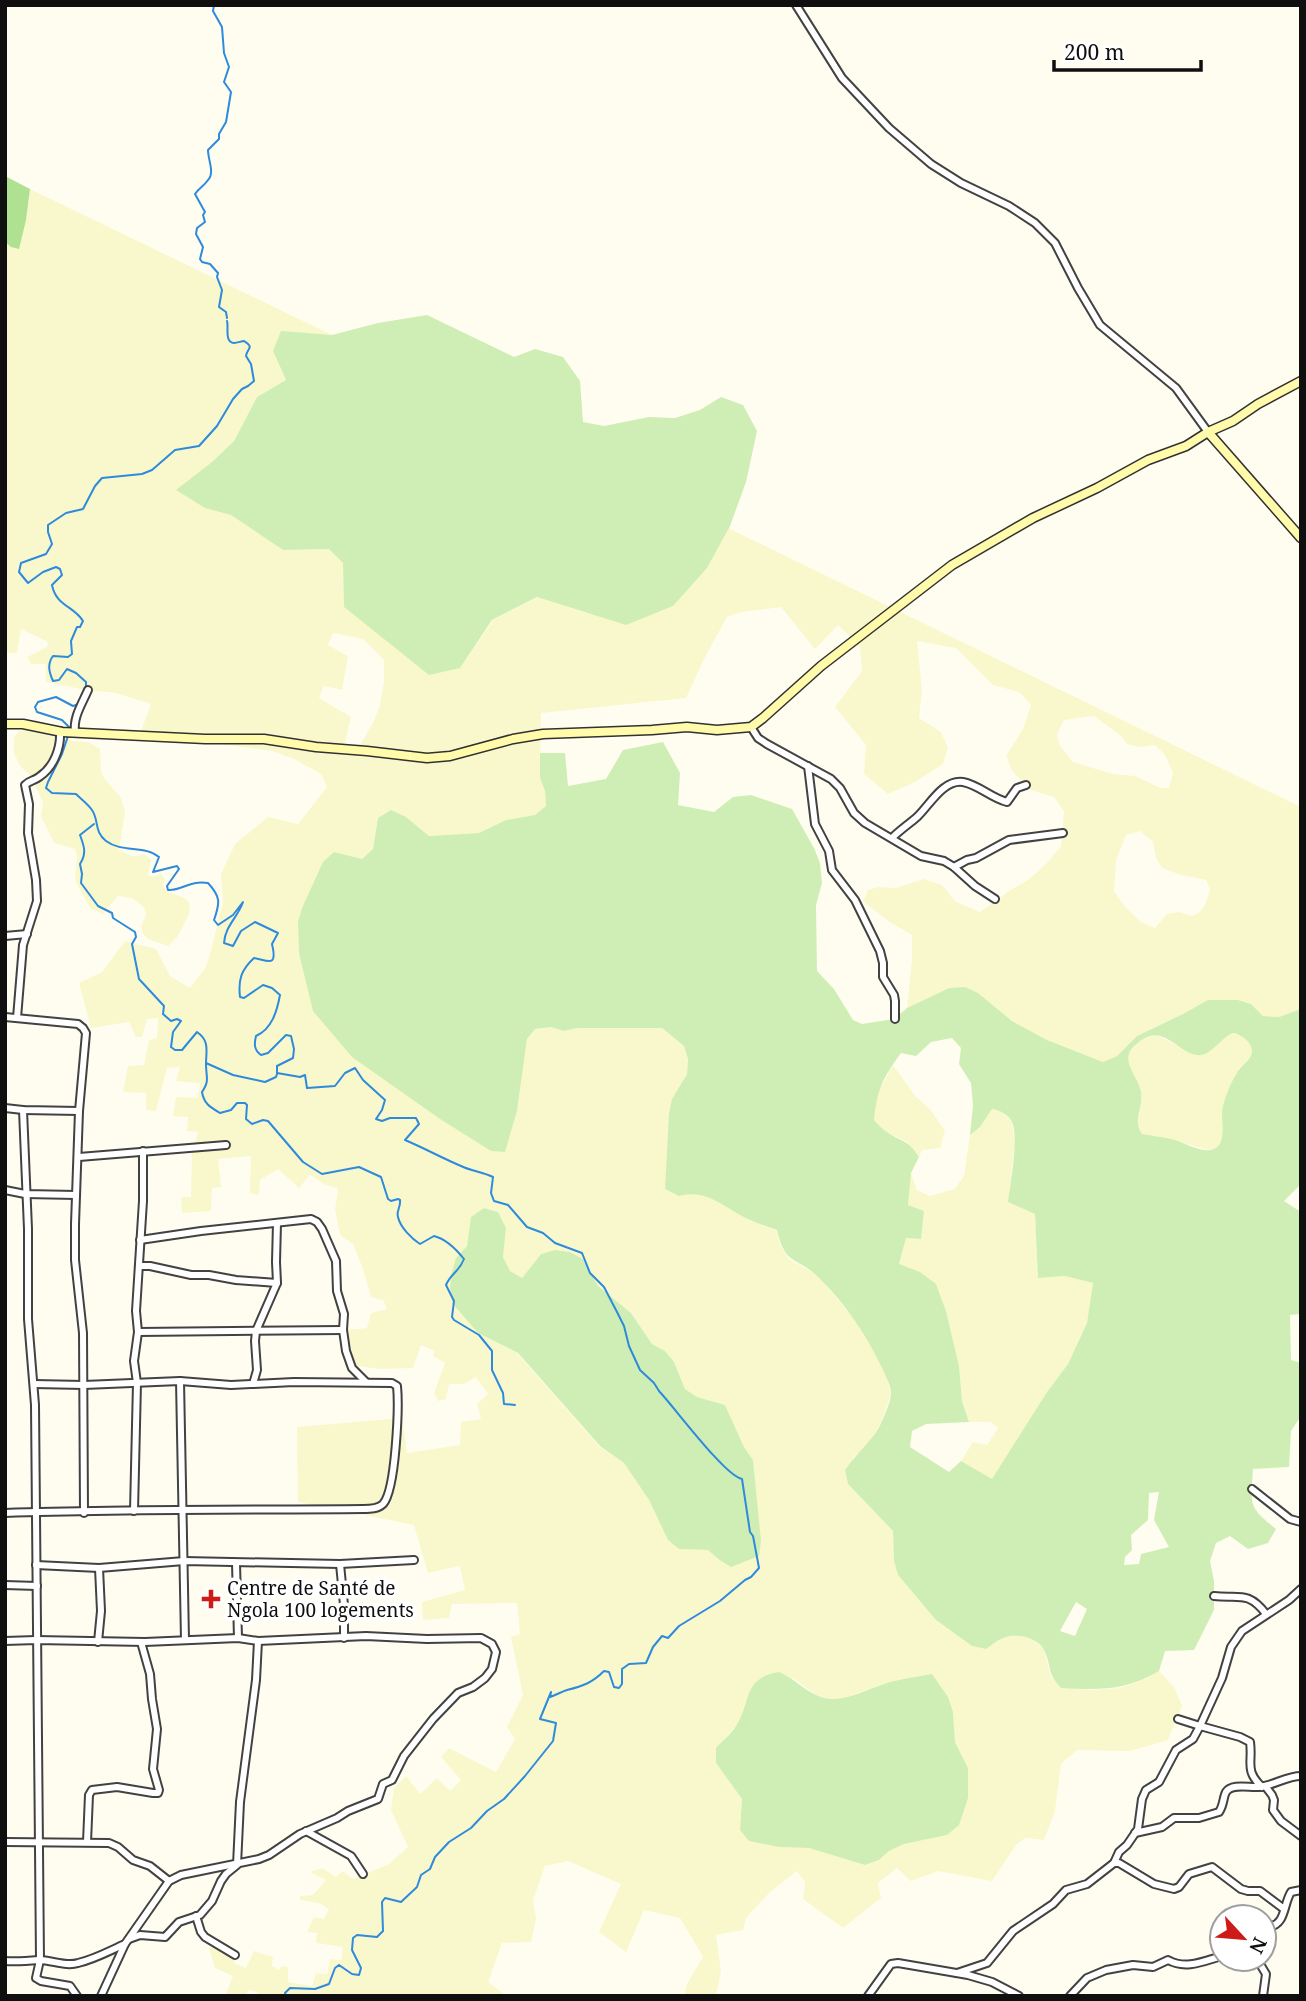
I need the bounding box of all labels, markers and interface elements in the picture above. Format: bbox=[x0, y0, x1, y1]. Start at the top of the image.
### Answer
scale bar bbox=[1054, 28, 1201, 72]
text: 200 m bbox=[1064, 38, 1125, 66]
place label: Centre de Santé de Ngola 100 logements bbox=[227, 1575, 414, 1623]
marker: Centre de Santé de Ngola 100 logements bbox=[201, 1589, 221, 1609]
north arrow bbox=[1208, 1903, 1278, 1973]
text: N bbox=[1243, 1933, 1273, 1958]

